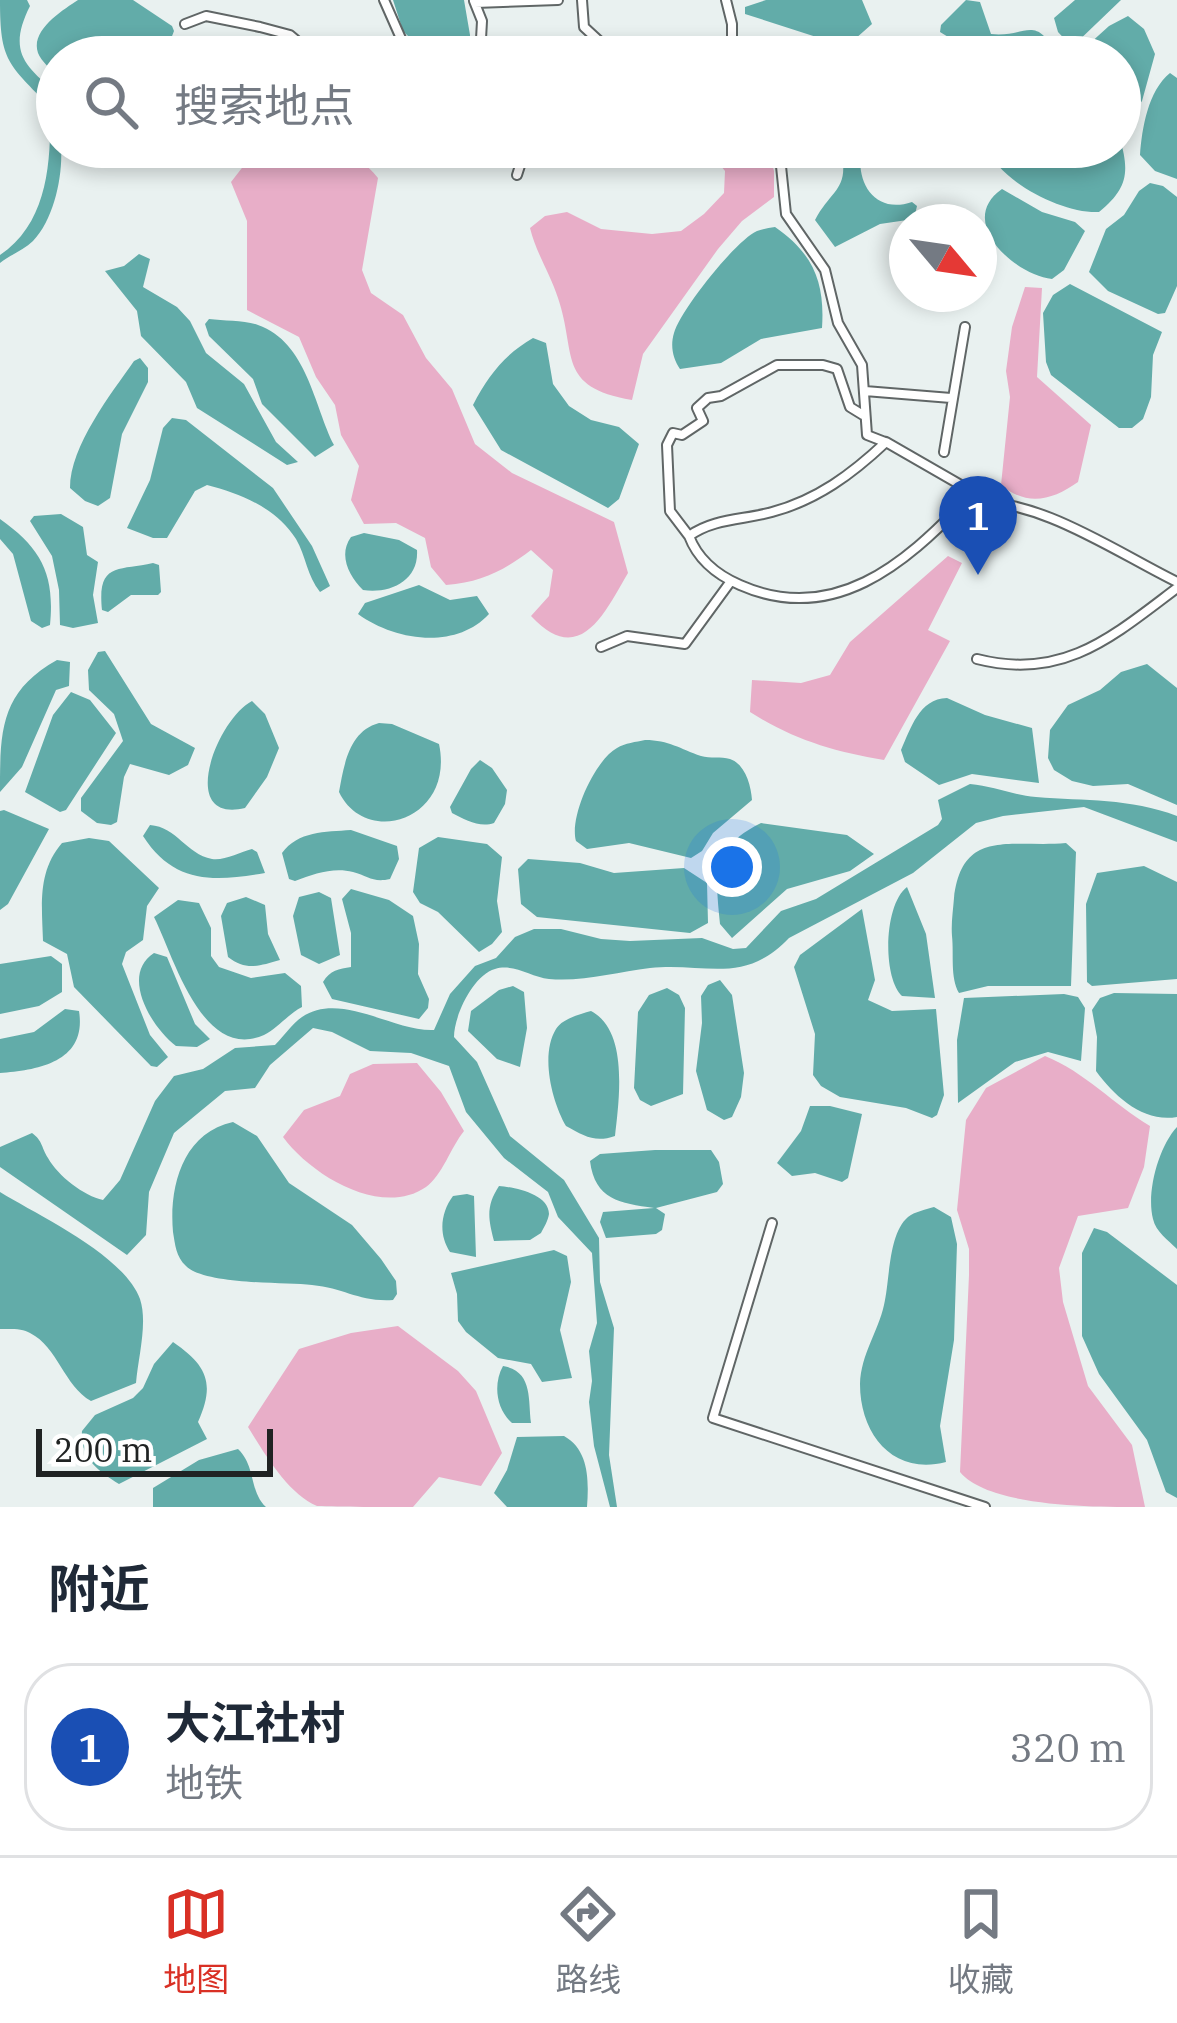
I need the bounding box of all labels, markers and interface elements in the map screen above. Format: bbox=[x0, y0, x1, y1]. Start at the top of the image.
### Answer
search box bbox=[36, 36, 1141, 168]
icon: search bbox=[78, 69, 144, 135]
text: 搜索地点 bbox=[174, 76, 354, 134]
north arrow bbox=[889, 204, 997, 312]
pin: 1 bbox=[939, 476, 1017, 575]
your location bbox=[702, 837, 762, 897]
scale bar bbox=[36, 1423, 273, 1476]
text: 200 m bbox=[54, 1428, 153, 1471]
text: 附近 bbox=[48, 1555, 150, 1621]
text: 大江社村 bbox=[165, 1693, 345, 1751]
text: 1 bbox=[78, 1722, 102, 1773]
text: 320 m bbox=[1010, 1722, 1126, 1773]
text: 地铁 bbox=[165, 1757, 243, 1808]
tab: 地图 bbox=[163, 1881, 229, 2001]
tab: 路线 bbox=[555, 1881, 621, 2001]
tab: 收藏 bbox=[948, 1881, 1014, 2001]

